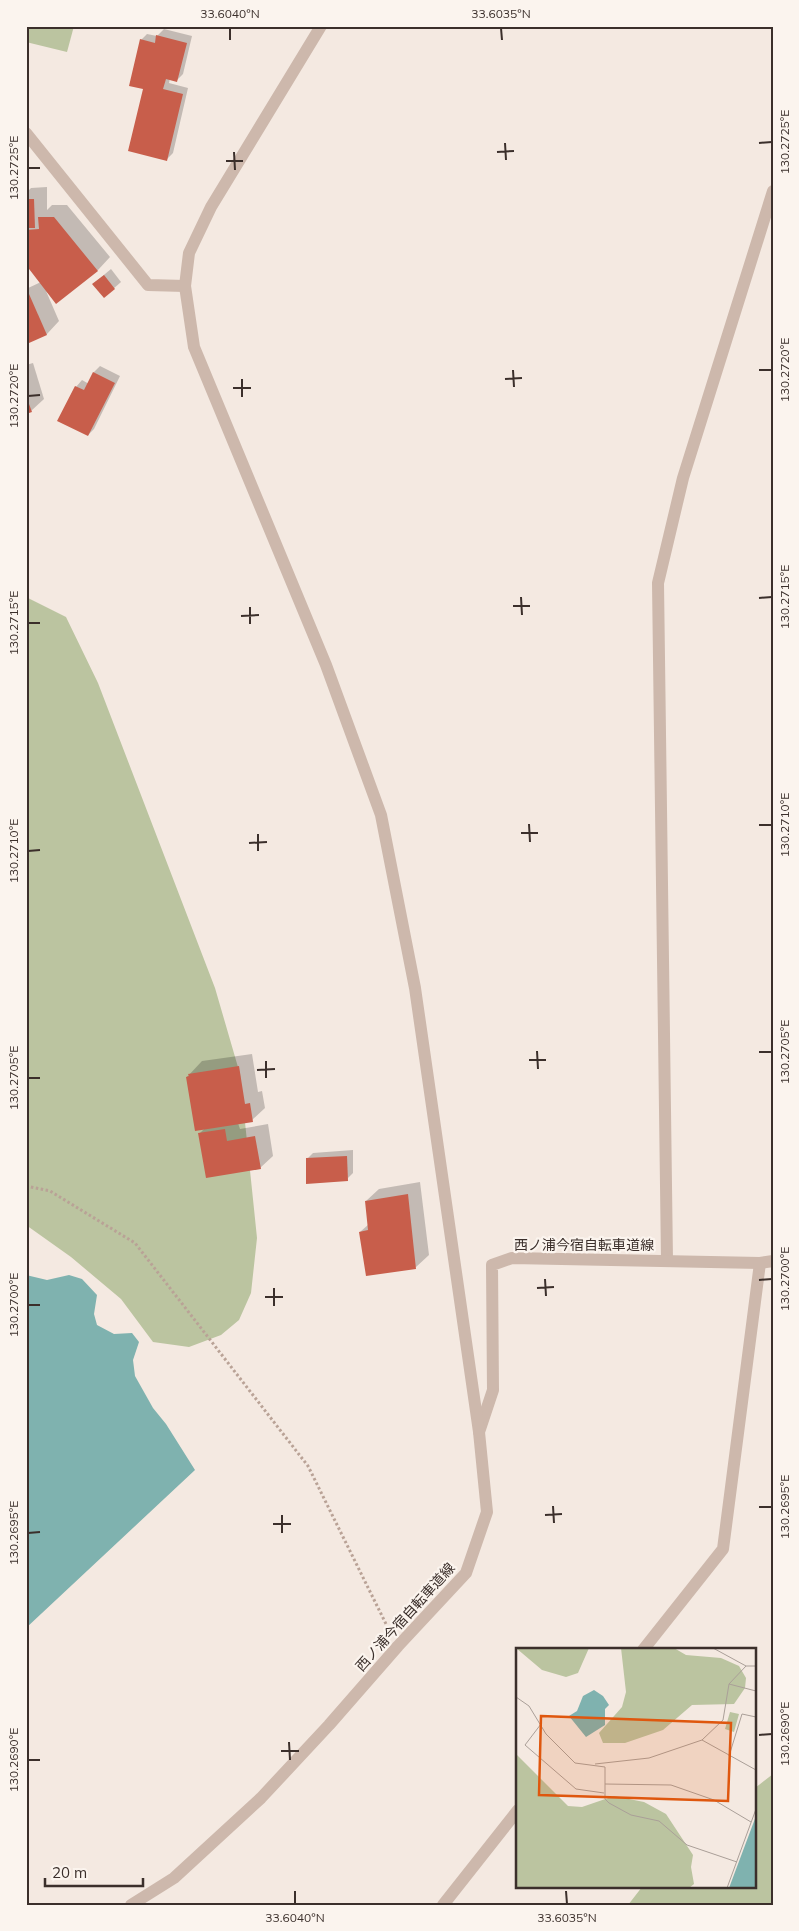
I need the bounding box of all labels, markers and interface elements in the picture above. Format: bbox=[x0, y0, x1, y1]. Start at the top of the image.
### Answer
text: 33.6040°N bbox=[200, 6, 260, 21]
text: 33.6035°N bbox=[471, 6, 531, 21]
text: 130.2725°E bbox=[777, 110, 792, 174]
text: 130.2725°E bbox=[6, 136, 21, 200]
text: 130.2720°E bbox=[777, 338, 792, 402]
text: 130.2720°E bbox=[6, 364, 21, 428]
text: 130.2715°E bbox=[777, 565, 792, 629]
text: 130.2715°E bbox=[6, 591, 21, 655]
text: 130.2710°E bbox=[777, 793, 792, 857]
text: 130.2710°E bbox=[6, 819, 21, 883]
text: 130.2705°E bbox=[777, 1020, 792, 1084]
text: 130.2705°E bbox=[6, 1046, 21, 1110]
street label: 西ノ浦今宿自転車道線 bbox=[514, 1236, 654, 1254]
text: 130.2700°E bbox=[777, 1247, 792, 1311]
text: 130.2700°E bbox=[6, 1273, 21, 1337]
text: 130.2695°E bbox=[777, 1475, 792, 1539]
text: 130.2695°E bbox=[6, 1501, 21, 1565]
street label: 西ノ浦今宿自転車道線 bbox=[351, 1559, 459, 1675]
inset map bbox=[516, 1648, 756, 1888]
text: 130.2690°E bbox=[777, 1702, 792, 1766]
text: 130.2690°E bbox=[6, 1728, 21, 1792]
scale bar bbox=[45, 1856, 142, 1888]
text: 20 m bbox=[52, 1863, 87, 1882]
text: 33.6040°N bbox=[265, 1910, 325, 1925]
text: 33.6035°N bbox=[537, 1910, 597, 1925]

